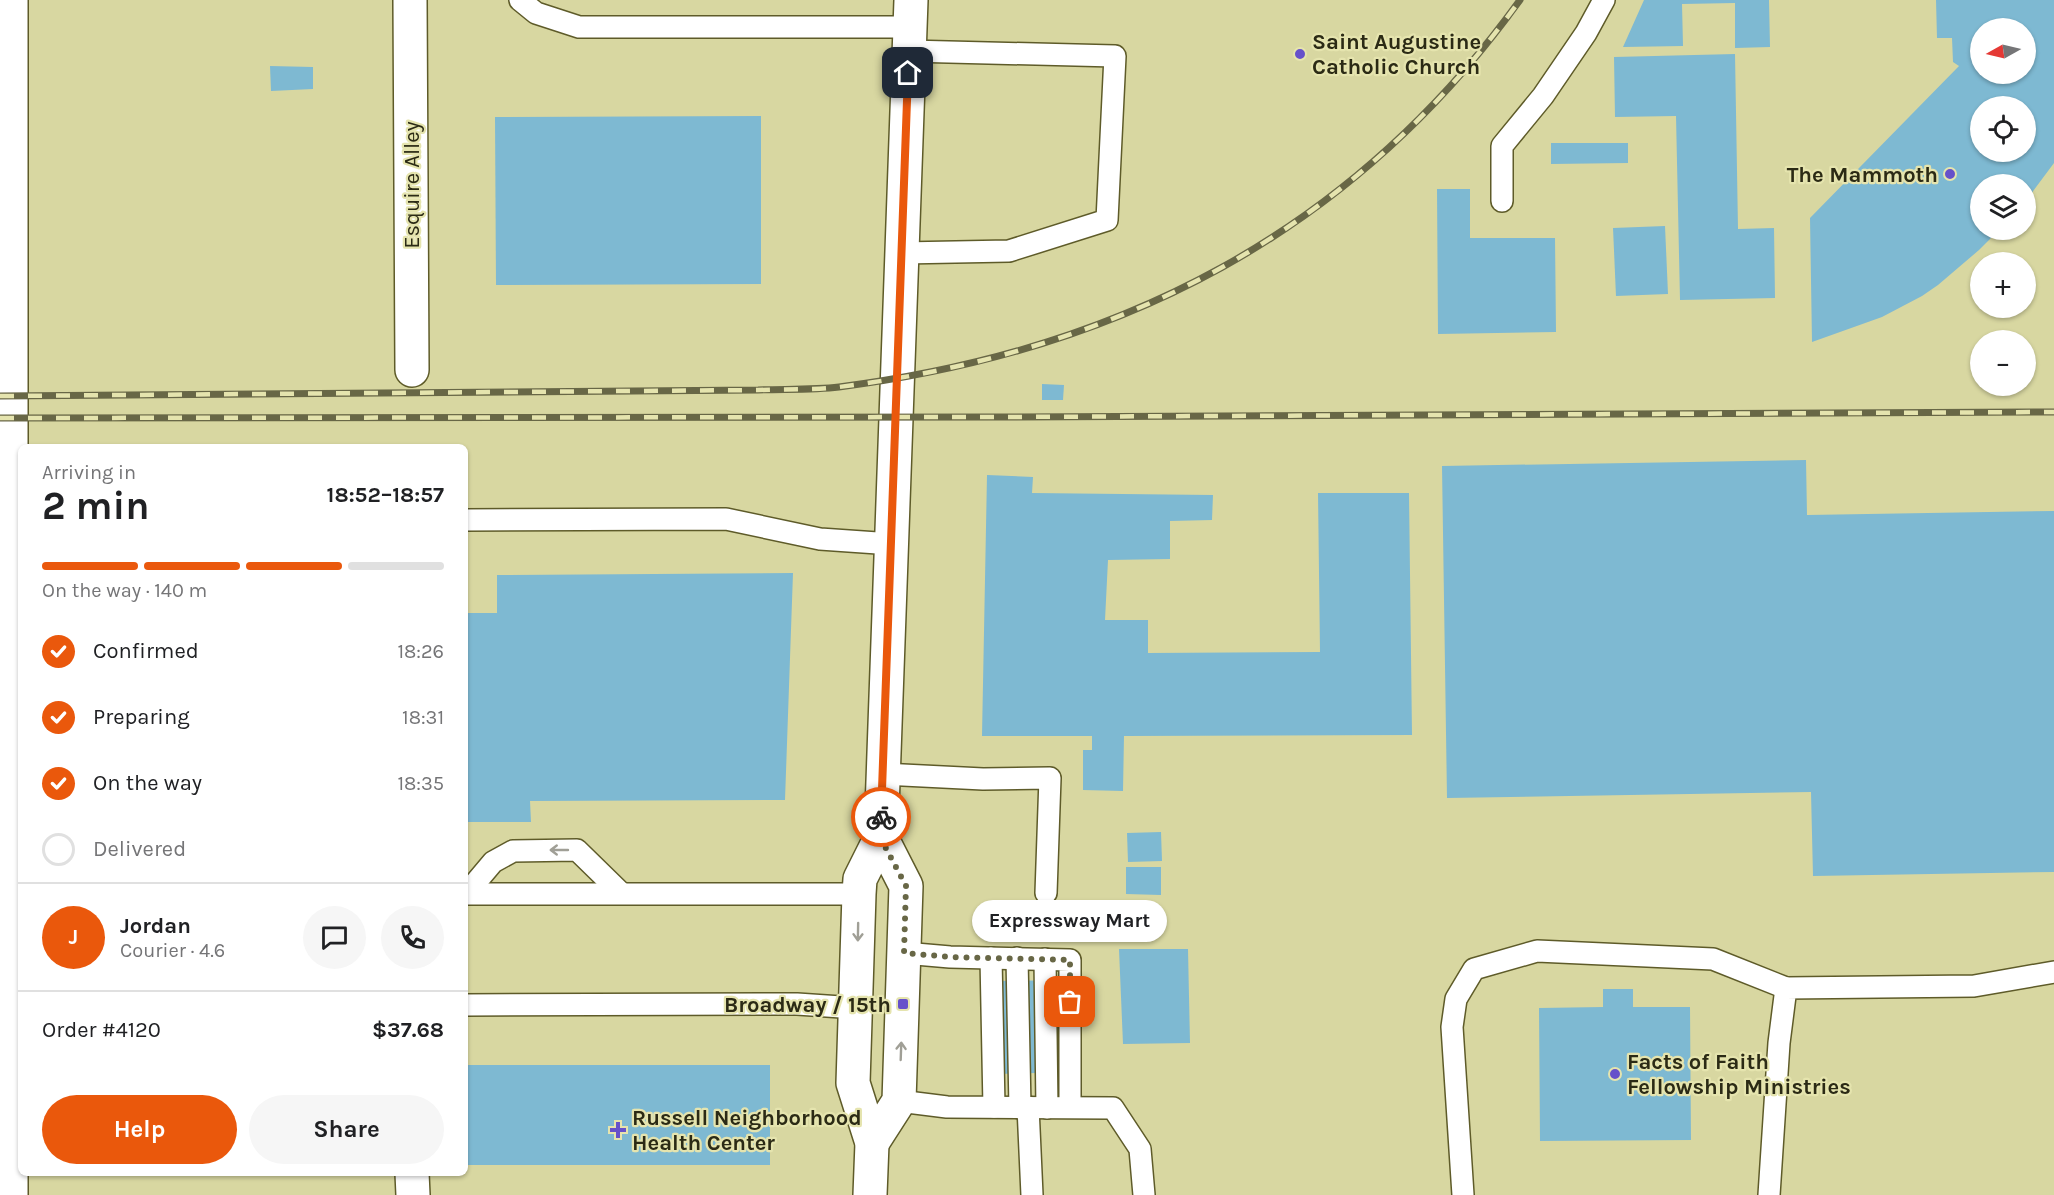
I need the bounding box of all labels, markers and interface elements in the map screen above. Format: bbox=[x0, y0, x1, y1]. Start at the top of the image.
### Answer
north arrow bbox=[1970, 18, 2036, 84]
map controls bbox=[1970, 18, 2036, 396]
place label: Saint Augustine Catholic Church bbox=[1312, 29, 1481, 80]
pin bbox=[882, 47, 933, 98]
marker: Saint Augustine Catholic Church bbox=[1293, 47, 1307, 61]
icon: home bbox=[891, 56, 924, 89]
button: locate bbox=[1970, 96, 2036, 162]
street label: Esquire Alley bbox=[399, 121, 425, 249]
place label: The Mammoth bbox=[1787, 162, 1938, 188]
marker: The Mammoth bbox=[1943, 167, 1957, 181]
button: layers bbox=[1970, 174, 2036, 240]
button: + bbox=[1970, 252, 2036, 318]
button: − bbox=[1970, 330, 2036, 396]
text: Arriving in bbox=[42, 461, 136, 484]
text: 18:52–18:57 bbox=[327, 482, 444, 508]
text: 2 min bbox=[42, 483, 150, 529]
text: On the way · 140 m bbox=[42, 579, 207, 602]
icon: check bbox=[42, 635, 75, 668]
text: Confirmed bbox=[93, 638, 199, 664]
text: 18:26 bbox=[397, 640, 444, 663]
icon: check bbox=[42, 701, 75, 734]
text: Preparing bbox=[93, 704, 190, 730]
text: 18:31 bbox=[402, 706, 444, 729]
icon: check bbox=[42, 767, 75, 800]
text: On the way bbox=[93, 770, 202, 796]
text: 18:35 bbox=[397, 772, 444, 795]
courier bbox=[851, 787, 911, 847]
icon: bike bbox=[865, 801, 898, 834]
text: Delivered bbox=[93, 836, 186, 862]
one-way arrow bbox=[550, 844, 570, 856]
callout: Expressway Mart bbox=[972, 900, 1168, 942]
button: chat bbox=[303, 906, 366, 969]
button: phone bbox=[381, 906, 444, 969]
text: Expressway Mart bbox=[989, 909, 1150, 932]
text: Jordan bbox=[120, 913, 191, 939]
one-way arrow bbox=[852, 922, 863, 942]
text: J bbox=[69, 924, 78, 950]
text: Courier · 4.6 bbox=[120, 939, 225, 962]
pin bbox=[1044, 976, 1095, 1027]
icon: bag bbox=[1053, 985, 1086, 1018]
place label: Broadway / 15th bbox=[724, 992, 891, 1018]
marker: Broadway / 15th bbox=[896, 997, 910, 1011]
text: Order #4120 bbox=[42, 1017, 161, 1043]
text: $37.68 bbox=[372, 1017, 444, 1043]
one-way arrow bbox=[895, 1041, 906, 1061]
place label: Facts of Faith Fellowship Ministries bbox=[1627, 1049, 1851, 1100]
marker: Facts of Faith Fellowship Ministries bbox=[1608, 1067, 1622, 1081]
button: Help bbox=[42, 1095, 237, 1164]
button: Share bbox=[249, 1095, 444, 1164]
place label: Russell Neighborhood Health Center bbox=[632, 1105, 862, 1156]
marker: Russell Neighborhood Health Center bbox=[609, 1121, 627, 1139]

